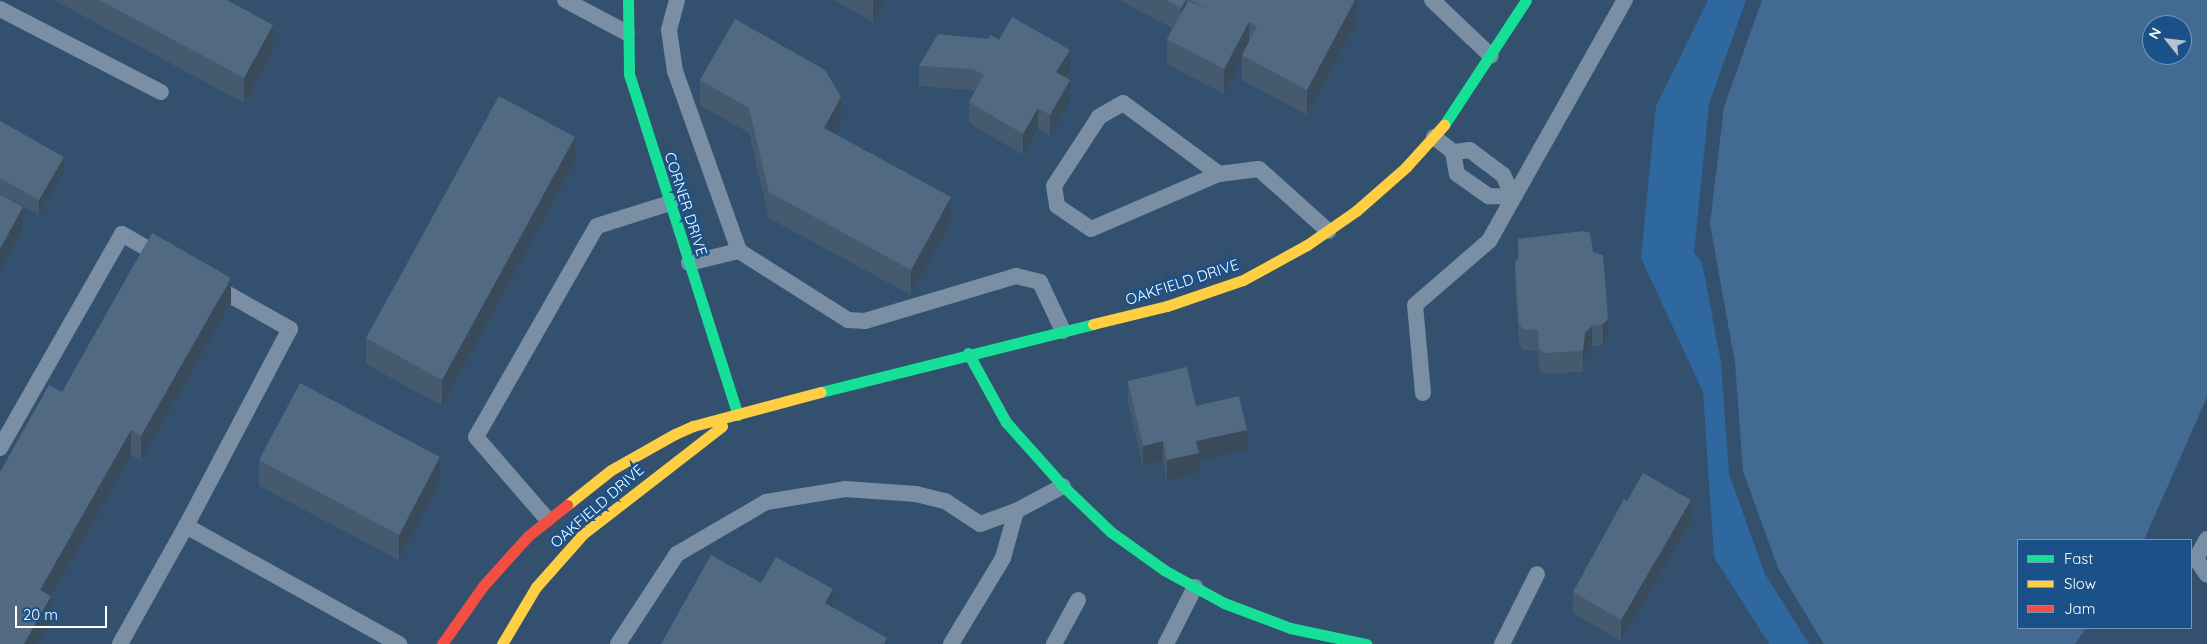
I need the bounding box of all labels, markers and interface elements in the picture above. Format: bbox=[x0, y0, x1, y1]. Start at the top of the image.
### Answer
north arrow bbox=[2142, 15, 2192, 65]
text: N bbox=[2144, 24, 2165, 42]
street label: CORNER DRIVE bbox=[661, 150, 711, 258]
street label: OAKFIELD DRIVE bbox=[1123, 255, 1241, 309]
street label: OAKFIELD DRIVE bbox=[547, 461, 647, 551]
legend bbox=[2017, 539, 2192, 629]
text: Fast bbox=[2064, 549, 2093, 568]
text: Slow bbox=[2064, 574, 2096, 593]
scale bar bbox=[18, 596, 110, 628]
text: Jam bbox=[2064, 599, 2095, 618]
text: 20 m bbox=[23, 605, 58, 624]

